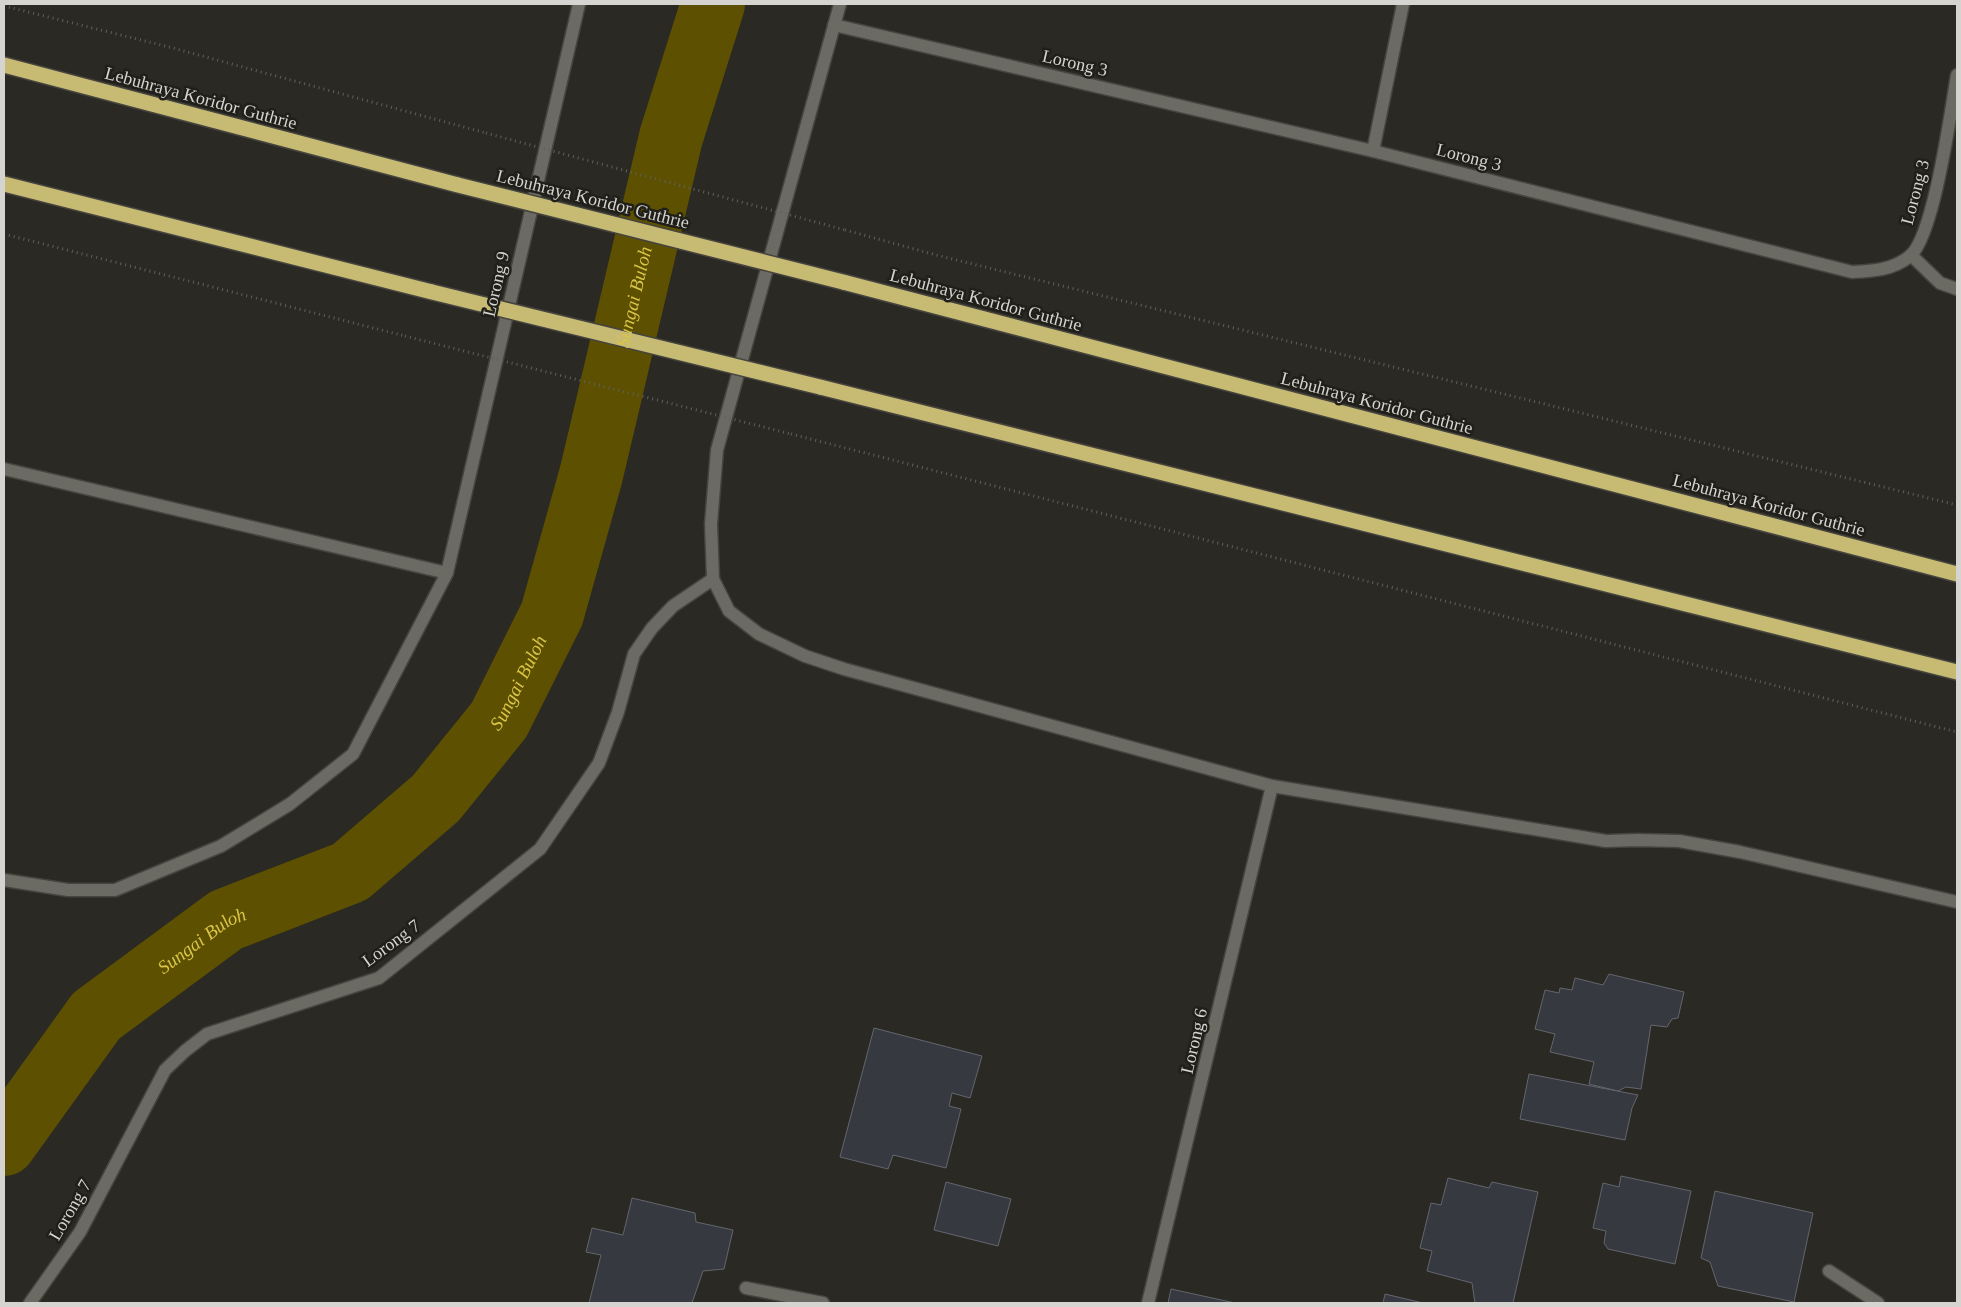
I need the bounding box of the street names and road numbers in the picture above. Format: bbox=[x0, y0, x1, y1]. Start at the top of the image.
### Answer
street label: Lorong 3 bbox=[1040, 46, 1110, 80]
street label: Lebuhraya Koridor Guthrie bbox=[103, 63, 299, 133]
street label: Lorong 3 bbox=[1434, 139, 1504, 175]
street label: Lorong 3 bbox=[1897, 157, 1933, 227]
street label: Lebuhraya Koridor Guthrie bbox=[495, 165, 691, 233]
street label: Lorong 9 bbox=[479, 249, 513, 319]
street label: Lebuhraya Koridor Guthrie bbox=[888, 265, 1084, 335]
street label: Lebuhraya Koridor Guthrie bbox=[1279, 368, 1475, 438]
street label: Lebuhraya Koridor Guthrie bbox=[1671, 470, 1867, 540]
street label: Lorong 7 bbox=[358, 915, 424, 971]
street label: Lorong 6 bbox=[1177, 1006, 1211, 1076]
street label: Lorong 7 bbox=[45, 1176, 95, 1244]

